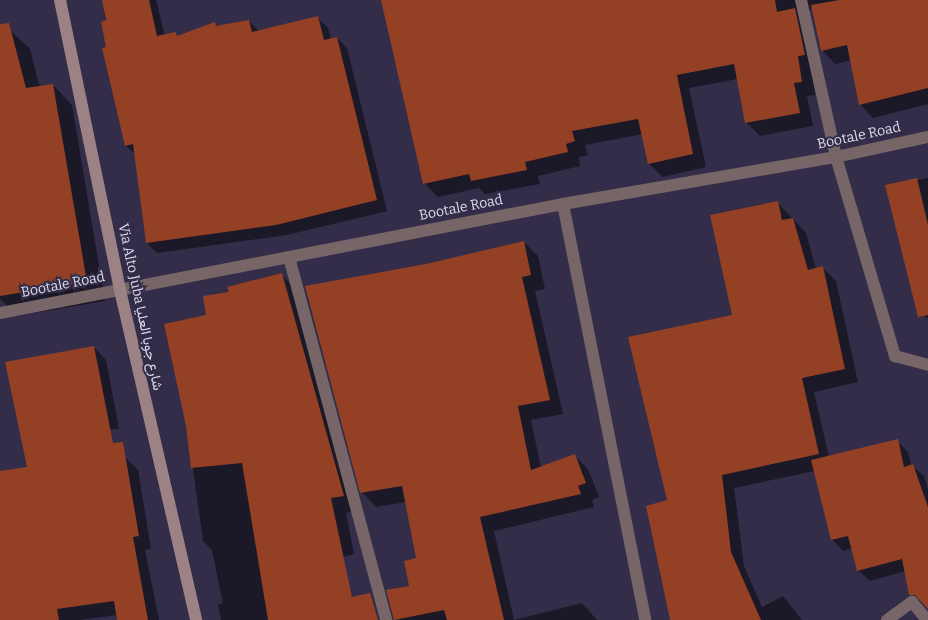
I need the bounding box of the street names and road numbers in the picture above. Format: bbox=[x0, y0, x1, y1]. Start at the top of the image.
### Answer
street label: Bootale Road bbox=[816, 119, 902, 153]
street label: Bootale Road bbox=[418, 192, 504, 224]
street label: Via Alto Juba شارع جوبا العليا bbox=[114, 222, 166, 392]
street label: Bootale Road bbox=[20, 269, 106, 301]

